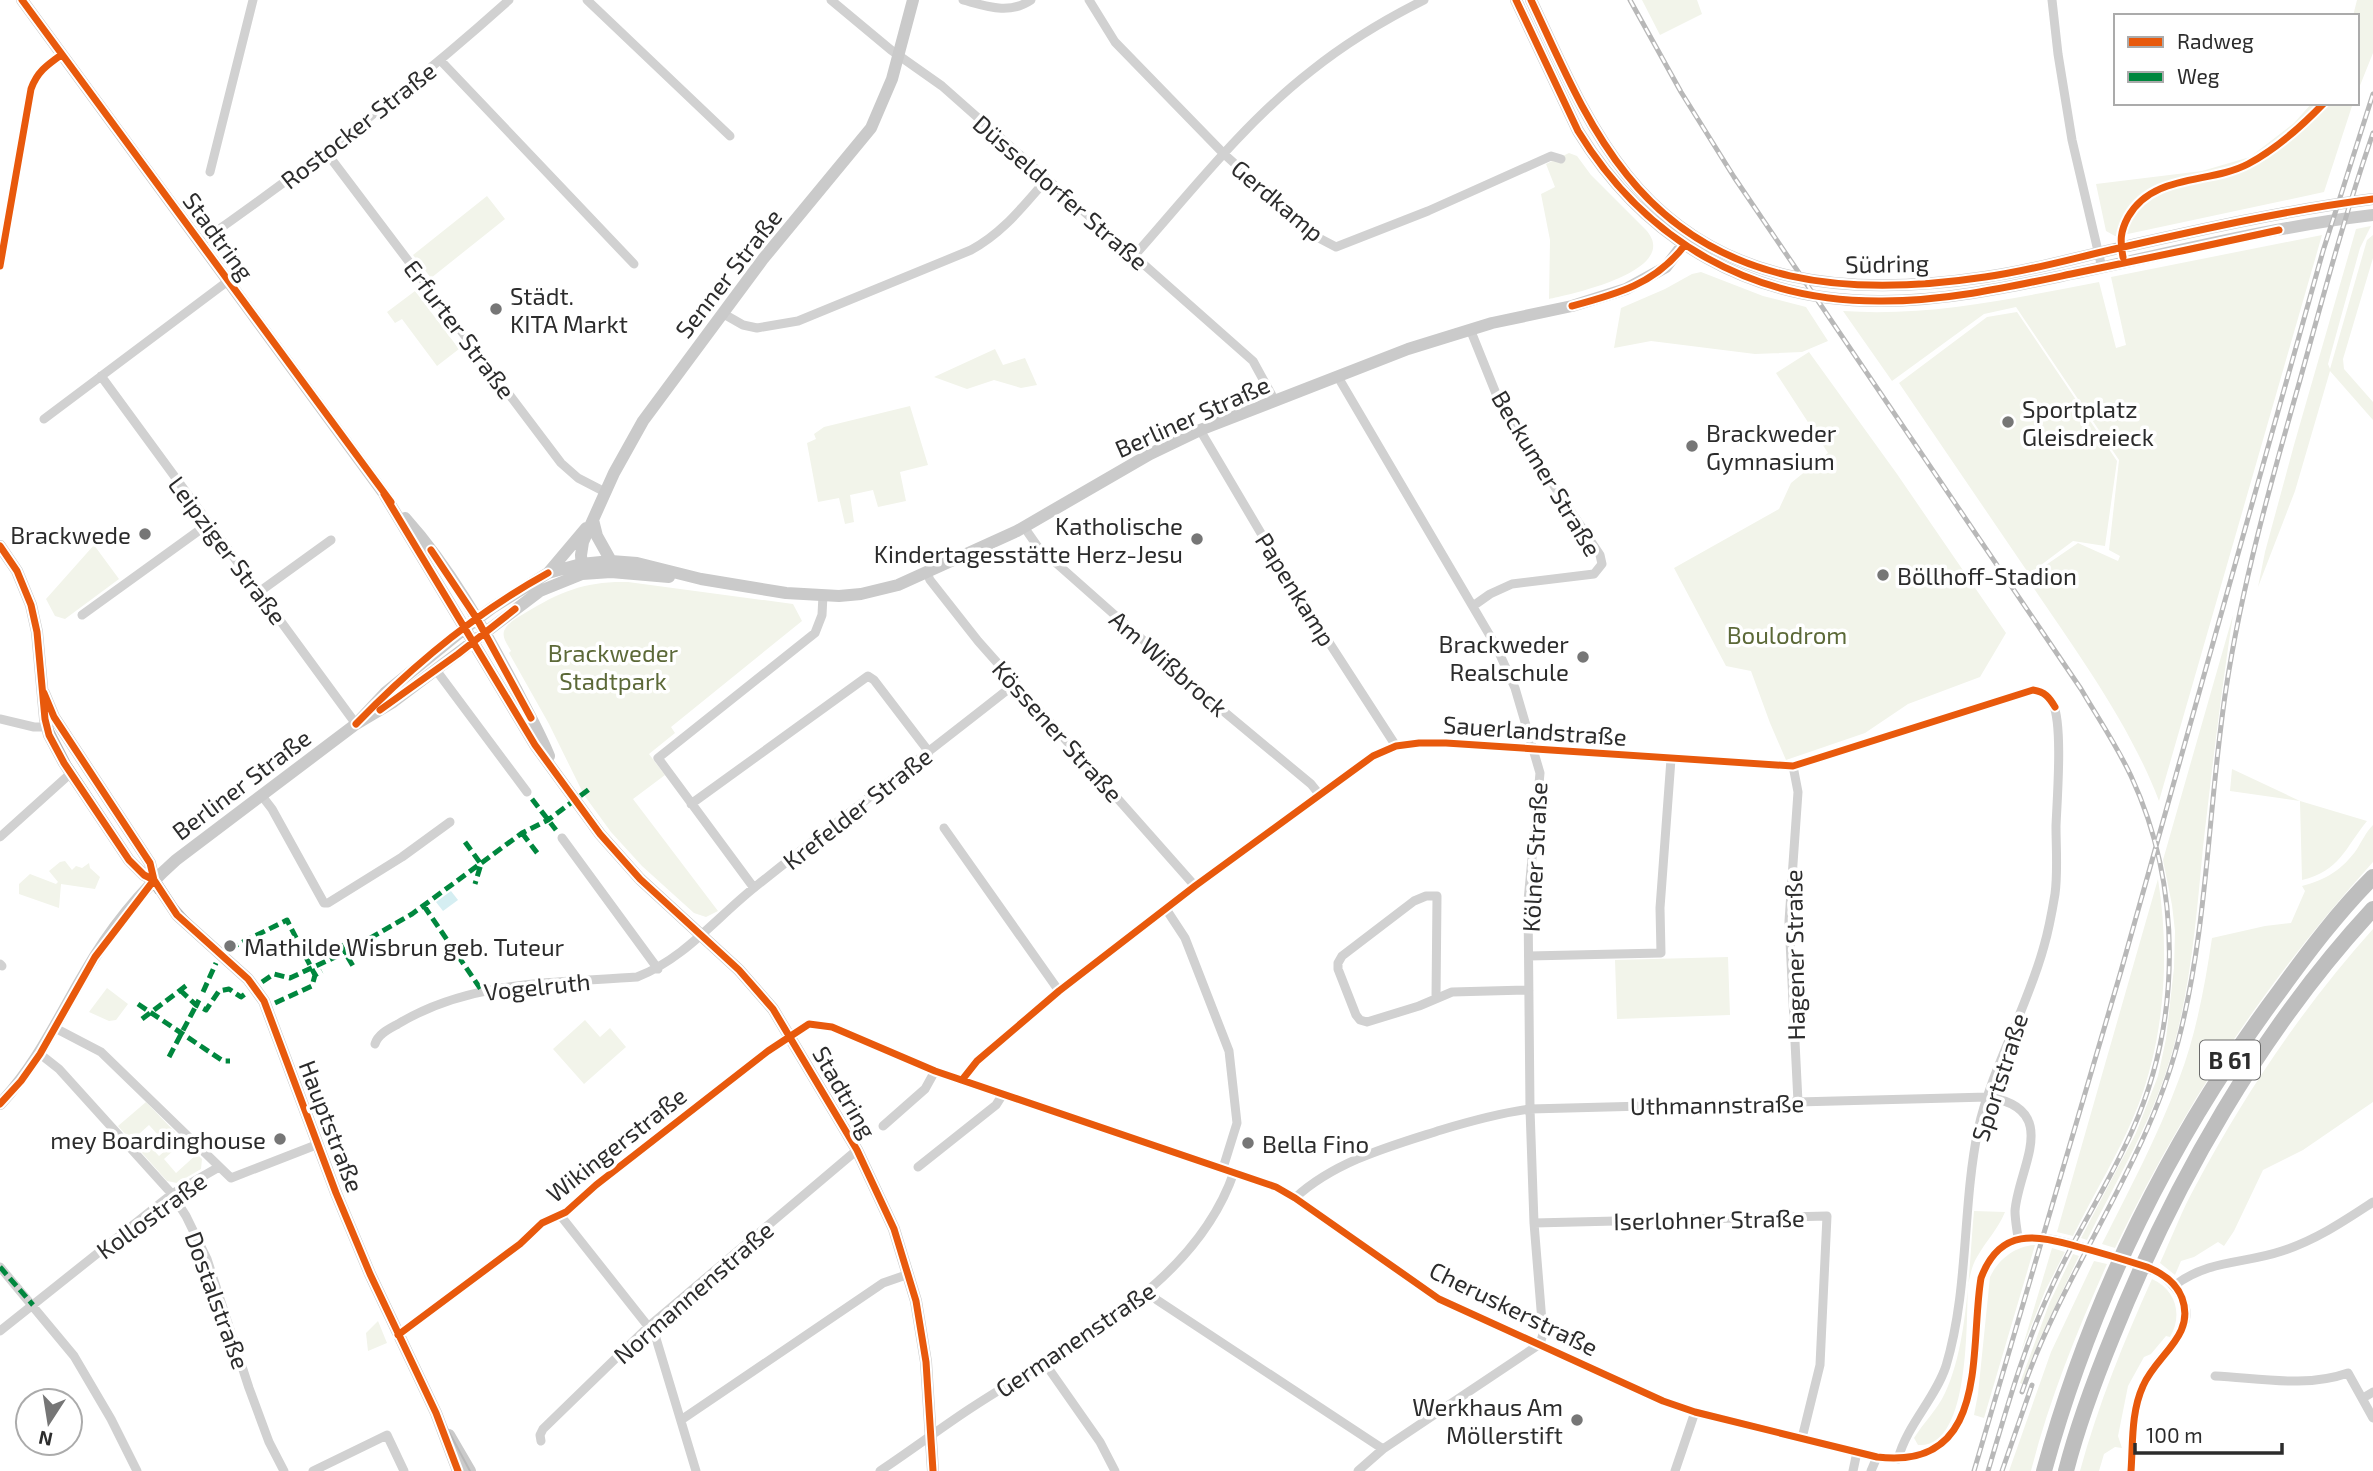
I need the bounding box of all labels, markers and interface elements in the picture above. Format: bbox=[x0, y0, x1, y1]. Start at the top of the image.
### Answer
legend bbox=[2114, 14, 2359, 105]
text: Radweg bbox=[2177, 28, 2254, 53]
street label: Rostocker Straße bbox=[275, 56, 441, 194]
text: Weg bbox=[2177, 63, 2220, 88]
street label: Düsseldorfer Straße bbox=[968, 108, 1154, 276]
street label: Gerdkamp bbox=[1226, 153, 1330, 247]
street label: Stadtring bbox=[177, 186, 261, 286]
street label: Senner Straße bbox=[669, 203, 787, 343]
street label: Südring bbox=[1845, 248, 1929, 278]
street label: Erfurter Straße bbox=[398, 254, 522, 404]
place label: Städt. KITA Markt bbox=[510, 281, 628, 338]
marker: Städt. KITA Markt bbox=[488, 301, 504, 317]
street label: Berliner Straße bbox=[1110, 369, 1274, 463]
street label: Beckumer Straße bbox=[1486, 385, 1608, 561]
place label: Sportplatz Gleisdreieck bbox=[2022, 394, 2154, 451]
marker: Sportplatz Gleisdreieck bbox=[2000, 414, 2016, 430]
place label: Brackweder Gymnasium bbox=[1706, 418, 1837, 475]
marker: Brackweder Gymnasium bbox=[1684, 438, 1700, 454]
street label: Leipziger Straße bbox=[163, 470, 293, 630]
place label: Katholische Kindertagesstätte Herz-Jesu bbox=[874, 511, 1183, 568]
place label: Brackwede bbox=[10, 520, 131, 549]
marker: Brackwede bbox=[137, 526, 153, 542]
street label: Papenkamp bbox=[1250, 527, 1342, 651]
marker: Katholische Kindertagesstätte Herz-Jesu bbox=[1189, 531, 1205, 547]
place label: Böllhoff-Stadion bbox=[1897, 561, 2077, 590]
marker: Böllhoff-Stadion bbox=[1875, 567, 1891, 583]
street label: Am Wißbrock bbox=[1104, 604, 1234, 722]
park label: Boulodrom bbox=[1727, 620, 1847, 649]
place label: Brackweder Realschule bbox=[1439, 629, 1569, 686]
park label: Brackweder Stadtpark bbox=[548, 638, 679, 695]
marker: Brackweder Realschule bbox=[1575, 649, 1591, 665]
street label: Kössener Straße bbox=[987, 654, 1129, 808]
street label: Sauerlandstraße bbox=[1442, 709, 1628, 751]
street label: Berliner Straße bbox=[166, 722, 316, 846]
street label: Krefelder Straße bbox=[777, 741, 937, 875]
street label: Kölner Straße bbox=[1516, 781, 1552, 933]
street label: Hagener Straße bbox=[1778, 869, 1810, 1041]
place label: Mathilde Wisbrun geb. Tuteur bbox=[244, 932, 565, 961]
marker: Mathilde Wisbrun geb. Tuteur bbox=[222, 938, 238, 954]
street label: Vogelruth bbox=[482, 966, 592, 1006]
street label: Sportstraße bbox=[1965, 1009, 2033, 1145]
road number: B 61 bbox=[2200, 1040, 2260, 1079]
street label: Stadtring bbox=[807, 1041, 883, 1143]
street label: Hauptstraße bbox=[294, 1056, 370, 1196]
street label: Wikingerstraße bbox=[540, 1080, 692, 1208]
street label: Uthmannstraße bbox=[1630, 1088, 1804, 1120]
place label: mey Boardinghouse bbox=[50, 1125, 266, 1154]
place label: Bella Fino bbox=[1262, 1129, 1369, 1158]
marker: mey Boardinghouse bbox=[272, 1131, 288, 1147]
marker: Bella Fino bbox=[1240, 1135, 1256, 1151]
street label: Kollostraße bbox=[90, 1165, 212, 1265]
street label: Iserlohner Straße bbox=[1613, 1203, 1805, 1235]
street label: Normannenstraße bbox=[607, 1215, 779, 1369]
street label: Dostalstraße bbox=[180, 1227, 256, 1373]
street label: Cheruskerstraße bbox=[1425, 1255, 1603, 1361]
street label: Germanenstraße bbox=[990, 1275, 1160, 1403]
north arrow bbox=[14, 1387, 84, 1457]
place label: Werkhaus Am Möllerstift bbox=[1412, 1392, 1563, 1449]
marker: Werkhaus Am Möllerstift bbox=[1569, 1412, 1585, 1428]
scale bar bbox=[2135, 1412, 2282, 1456]
text: 100 m bbox=[2146, 1422, 2203, 1447]
text: N bbox=[36, 1426, 54, 1452]

